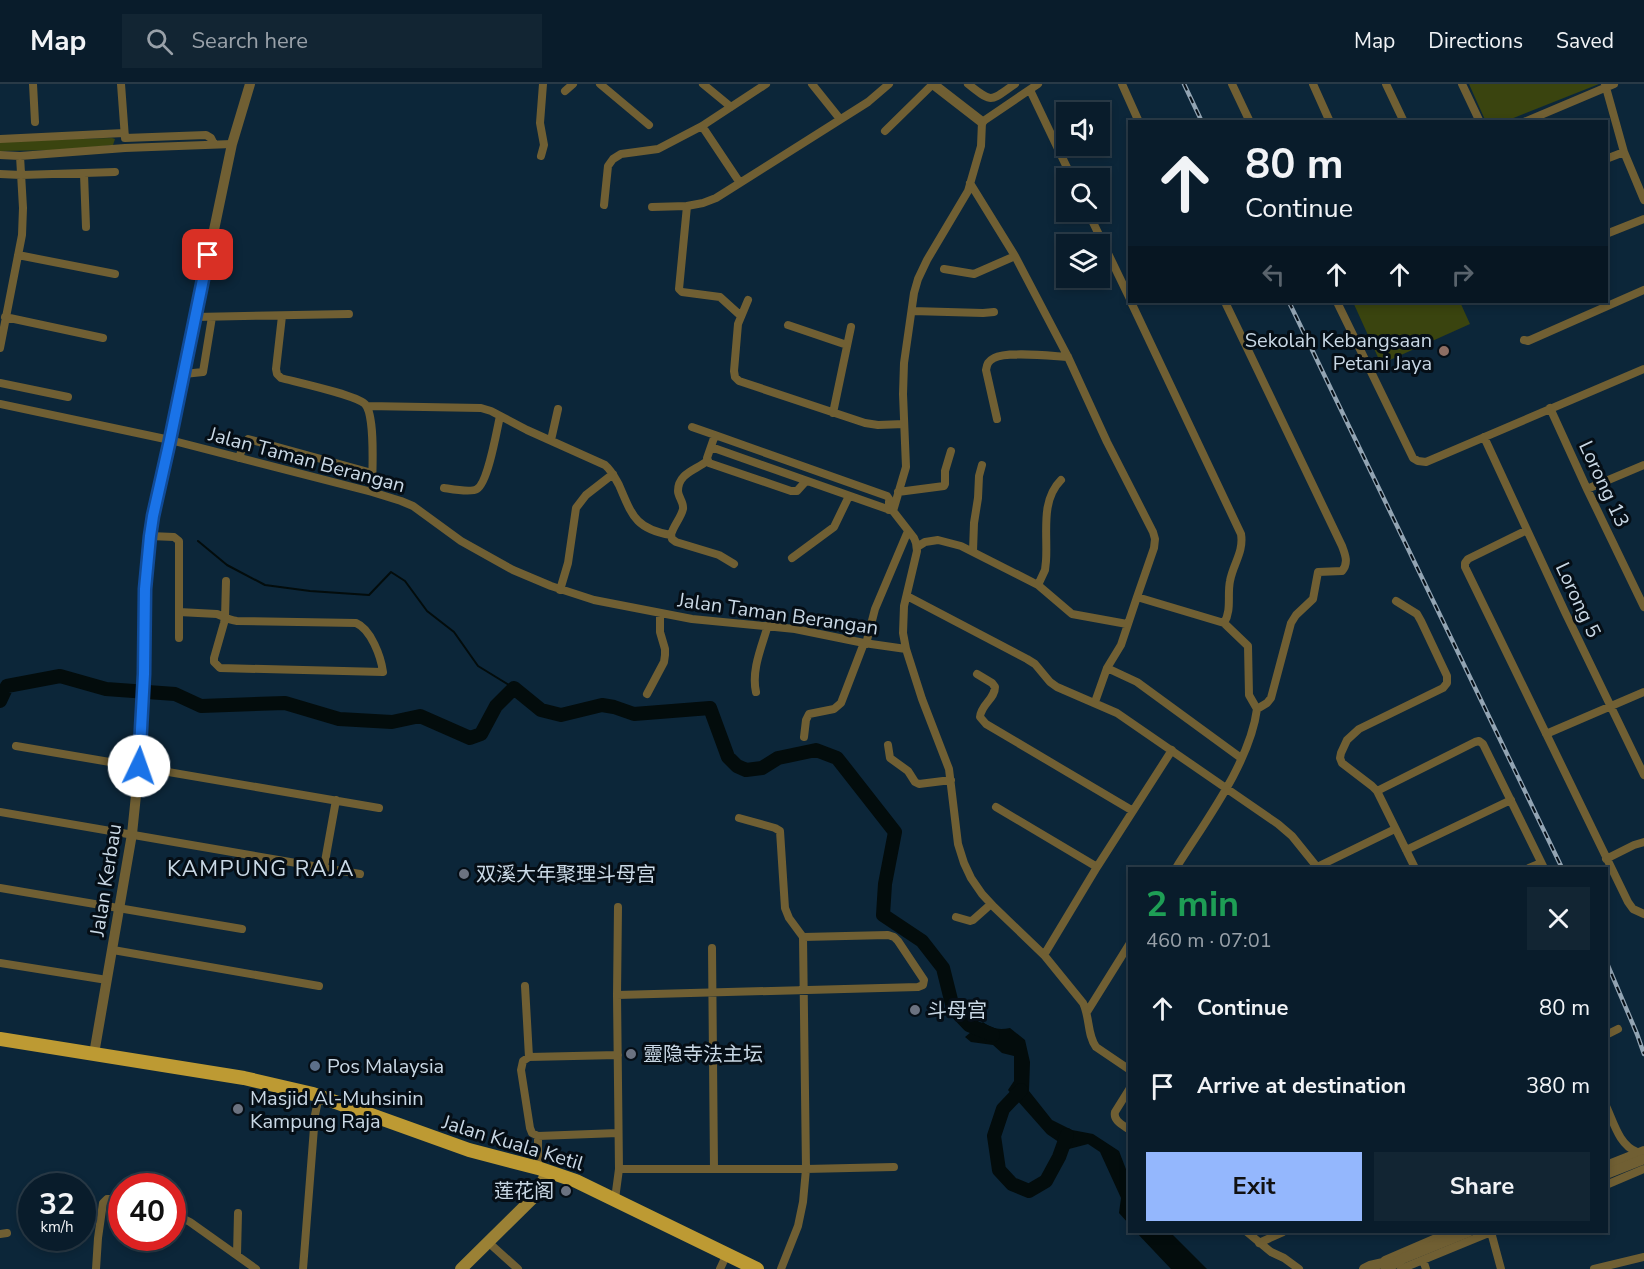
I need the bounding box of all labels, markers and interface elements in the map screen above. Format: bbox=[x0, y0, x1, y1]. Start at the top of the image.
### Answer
search box bbox=[122, 14, 542, 68]
text: Map bbox=[30, 22, 86, 60]
icon: search bbox=[143, 25, 176, 58]
text: Search here bbox=[191, 26, 308, 56]
text: Map bbox=[1354, 27, 1395, 55]
text: Directions bbox=[1428, 27, 1523, 55]
text: Saved bbox=[1556, 27, 1614, 55]
map controls bbox=[1056, 102, 1110, 288]
button: sound bbox=[1056, 102, 1110, 156]
text: 80 m bbox=[1245, 136, 1344, 193]
icon: ahead bbox=[1146, 144, 1224, 222]
button: search bbox=[1056, 168, 1110, 222]
text: Continue bbox=[1245, 190, 1353, 227]
pin bbox=[182, 229, 233, 280]
button: layers bbox=[1056, 234, 1110, 288]
icon: arrive bbox=[191, 238, 224, 271]
icon: left bbox=[1257, 258, 1290, 291]
icon: ahead bbox=[1320, 258, 1353, 291]
icon: ahead bbox=[1383, 258, 1416, 291]
icon: right bbox=[1446, 258, 1479, 291]
place label: Sekolah Kebangsaan Petani Jaya bbox=[1245, 327, 1432, 377]
marker: Sekolah Kebangsaan Petani Jaya bbox=[1437, 344, 1451, 358]
street label: Jalan Taman Berangan bbox=[205, 421, 408, 499]
street label: Lorong 13 bbox=[1572, 436, 1636, 532]
street label: Lorong 5 bbox=[1549, 558, 1607, 642]
street label: Jalan Taman Berangan bbox=[675, 586, 880, 641]
position arrow bbox=[107, 734, 171, 798]
street label: Jalan Kerbau bbox=[84, 822, 128, 939]
district label: KAMPUNG RAJA bbox=[167, 854, 355, 884]
place label: 双溪大年聚理斗母宫 bbox=[476, 861, 656, 888]
marker: 双溪大年聚理斗母宫 bbox=[457, 867, 471, 881]
text: 2 min bbox=[1146, 880, 1239, 929]
button: close bbox=[1527, 887, 1590, 950]
text: 460 m · 07:01 bbox=[1146, 927, 1272, 954]
icon: ahead bbox=[1146, 992, 1179, 1025]
text: Continue bbox=[1197, 993, 1288, 1023]
text: 80 m bbox=[1539, 993, 1590, 1023]
place label: 斗母宫 bbox=[927, 997, 987, 1024]
marker: 斗母宫 bbox=[908, 1003, 922, 1017]
place label: 靈隐寺法主坛 bbox=[643, 1041, 763, 1068]
marker: 靈隐寺法主坛 bbox=[624, 1047, 638, 1061]
place label: Pos Malaysia bbox=[327, 1053, 444, 1080]
marker: Pos Malaysia bbox=[308, 1059, 322, 1073]
icon: arrive bbox=[1146, 1070, 1179, 1103]
text: Arrive at destination bbox=[1197, 1071, 1406, 1101]
text: 380 m bbox=[1526, 1071, 1590, 1101]
place label: Masjid Al-Muhsinin Kampung Raja bbox=[250, 1085, 424, 1135]
marker: Masjid Al-Muhsinin Kampung Raja bbox=[231, 1102, 245, 1116]
street label: Jalan Kuala Ketil bbox=[438, 1108, 587, 1177]
button: Exit bbox=[1146, 1152, 1362, 1221]
button: Share bbox=[1374, 1152, 1590, 1221]
speed limit sign: 40 bbox=[108, 1173, 186, 1251]
place label: 莲花阁 bbox=[494, 1178, 554, 1205]
text: 32 bbox=[39, 1184, 75, 1225]
marker: 莲花阁 bbox=[559, 1184, 573, 1198]
text: km/h bbox=[40, 1217, 74, 1237]

